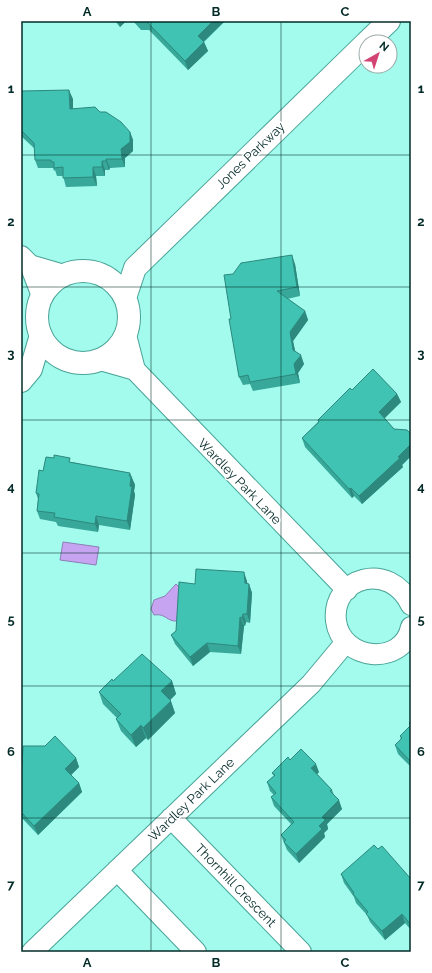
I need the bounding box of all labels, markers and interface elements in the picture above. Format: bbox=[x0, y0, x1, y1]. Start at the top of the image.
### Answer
text: A bbox=[83, 4, 92, 19]
text: B bbox=[212, 4, 221, 19]
text: C bbox=[341, 4, 350, 19]
north arrow bbox=[358, 34, 398, 74]
text: N bbox=[377, 39, 391, 54]
text: 1 bbox=[8, 81, 15, 96]
text: 1 bbox=[418, 81, 425, 96]
street label: Jones Parkway bbox=[213, 119, 288, 192]
text: 2 bbox=[7, 214, 15, 229]
text: 2 bbox=[417, 214, 425, 229]
text: 3 bbox=[7, 346, 15, 361]
text: 3 bbox=[417, 346, 425, 361]
street label: Wardley Park Lane bbox=[195, 435, 285, 528]
text: 4 bbox=[7, 479, 15, 494]
text: 4 bbox=[417, 479, 425, 494]
text: 5 bbox=[7, 612, 15, 627]
text: 5 bbox=[417, 612, 425, 627]
text: 6 bbox=[7, 744, 15, 759]
text: 6 bbox=[417, 744, 425, 759]
street label: Wardley Park Lane bbox=[145, 754, 238, 844]
street label: Thornhill Crescent bbox=[192, 841, 280, 930]
text: 7 bbox=[7, 877, 15, 892]
text: 7 bbox=[417, 877, 425, 892]
text: A bbox=[83, 955, 92, 970]
text: B bbox=[212, 955, 221, 970]
text: C bbox=[341, 955, 350, 970]

